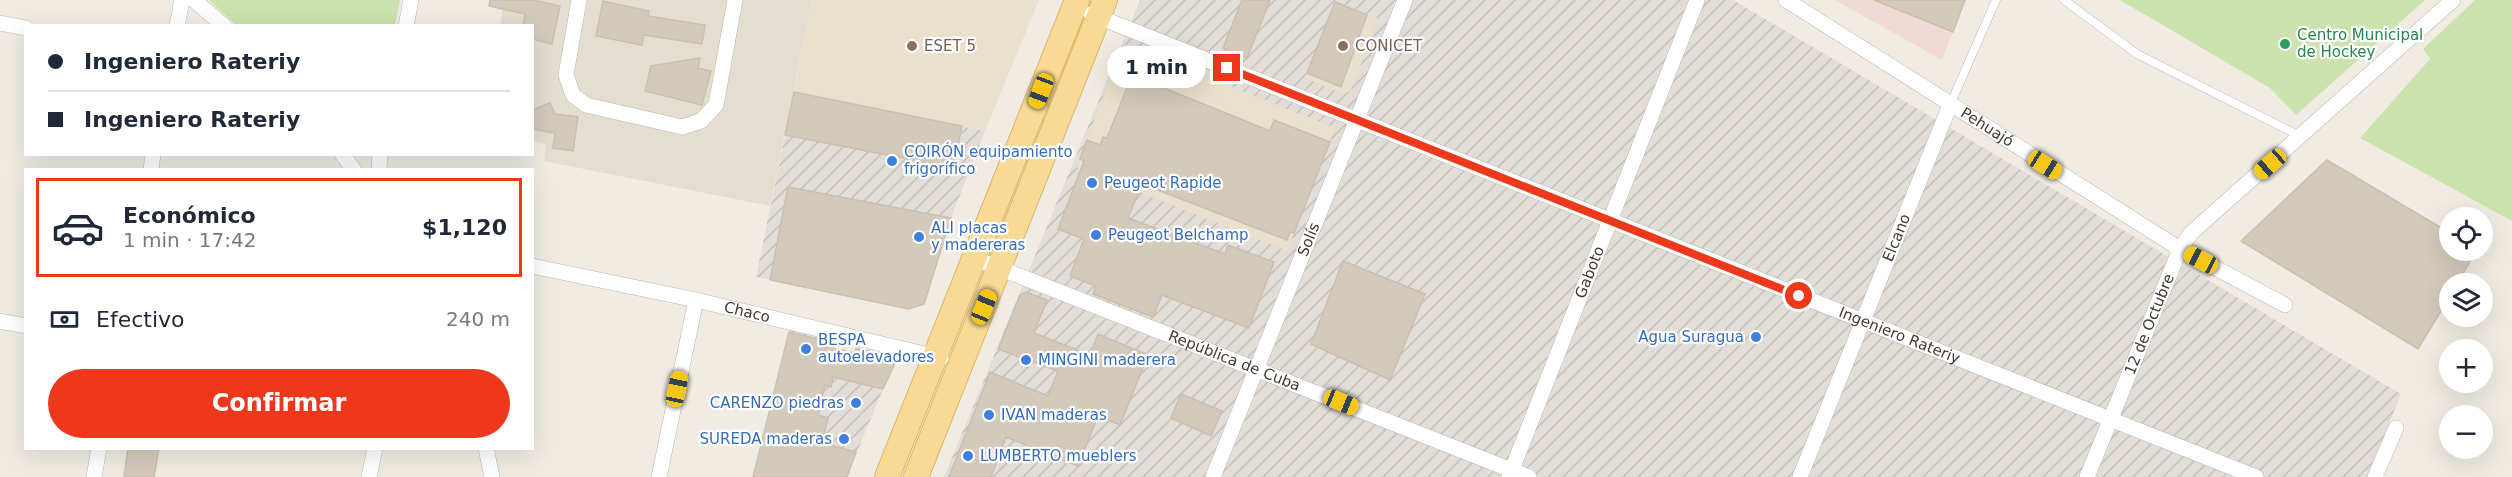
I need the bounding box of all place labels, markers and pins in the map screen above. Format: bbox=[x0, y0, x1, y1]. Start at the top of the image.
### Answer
place label: Centro Municipal de Hockey bbox=[2297, 26, 2423, 61]
place label: ESET 5 bbox=[924, 37, 976, 55]
place label: CONICET bbox=[1355, 37, 1423, 55]
marker: Centro Municipal de Hockey bbox=[2278, 37, 2292, 51]
marker: ESET 5 bbox=[905, 39, 919, 53]
marker: CONICET bbox=[1336, 39, 1350, 53]
place label: COIRÓN equipamiento frigorífico bbox=[904, 142, 1073, 178]
marker: COIRÓN equipamiento frigorífico bbox=[885, 154, 899, 168]
place label: Peugeot Rapide bbox=[1104, 174, 1222, 192]
marker: Peugeot Rapide bbox=[1085, 176, 1099, 190]
place label: ALI placas y madereras bbox=[931, 219, 1026, 254]
place label: Peugeot Belchamp bbox=[1108, 226, 1249, 244]
marker: Peugeot Belchamp bbox=[1089, 228, 1103, 242]
marker: ALI placas y madereras bbox=[912, 230, 926, 244]
place label: Agua Suragua bbox=[1638, 328, 1744, 346]
marker: Agua Suragua bbox=[1749, 330, 1763, 344]
place label: BESPA autoelevadores bbox=[818, 331, 934, 366]
marker: BESPA autoelevadores bbox=[799, 342, 813, 356]
place label: MINGINI maderera bbox=[1038, 351, 1176, 369]
marker: MINGINI maderera bbox=[1019, 353, 1033, 367]
place label: CARENZO piedras bbox=[710, 394, 844, 412]
marker: CARENZO piedras bbox=[849, 396, 863, 410]
place label: IVAN maderas bbox=[1001, 406, 1107, 424]
marker: IVAN maderas bbox=[982, 408, 996, 422]
place label: SUREDA maderas bbox=[700, 430, 832, 448]
marker: SUREDA maderas bbox=[837, 432, 851, 446]
place label: LUMBERTO mueblers bbox=[980, 447, 1137, 465]
marker: LUMBERTO mueblers bbox=[961, 449, 975, 463]

